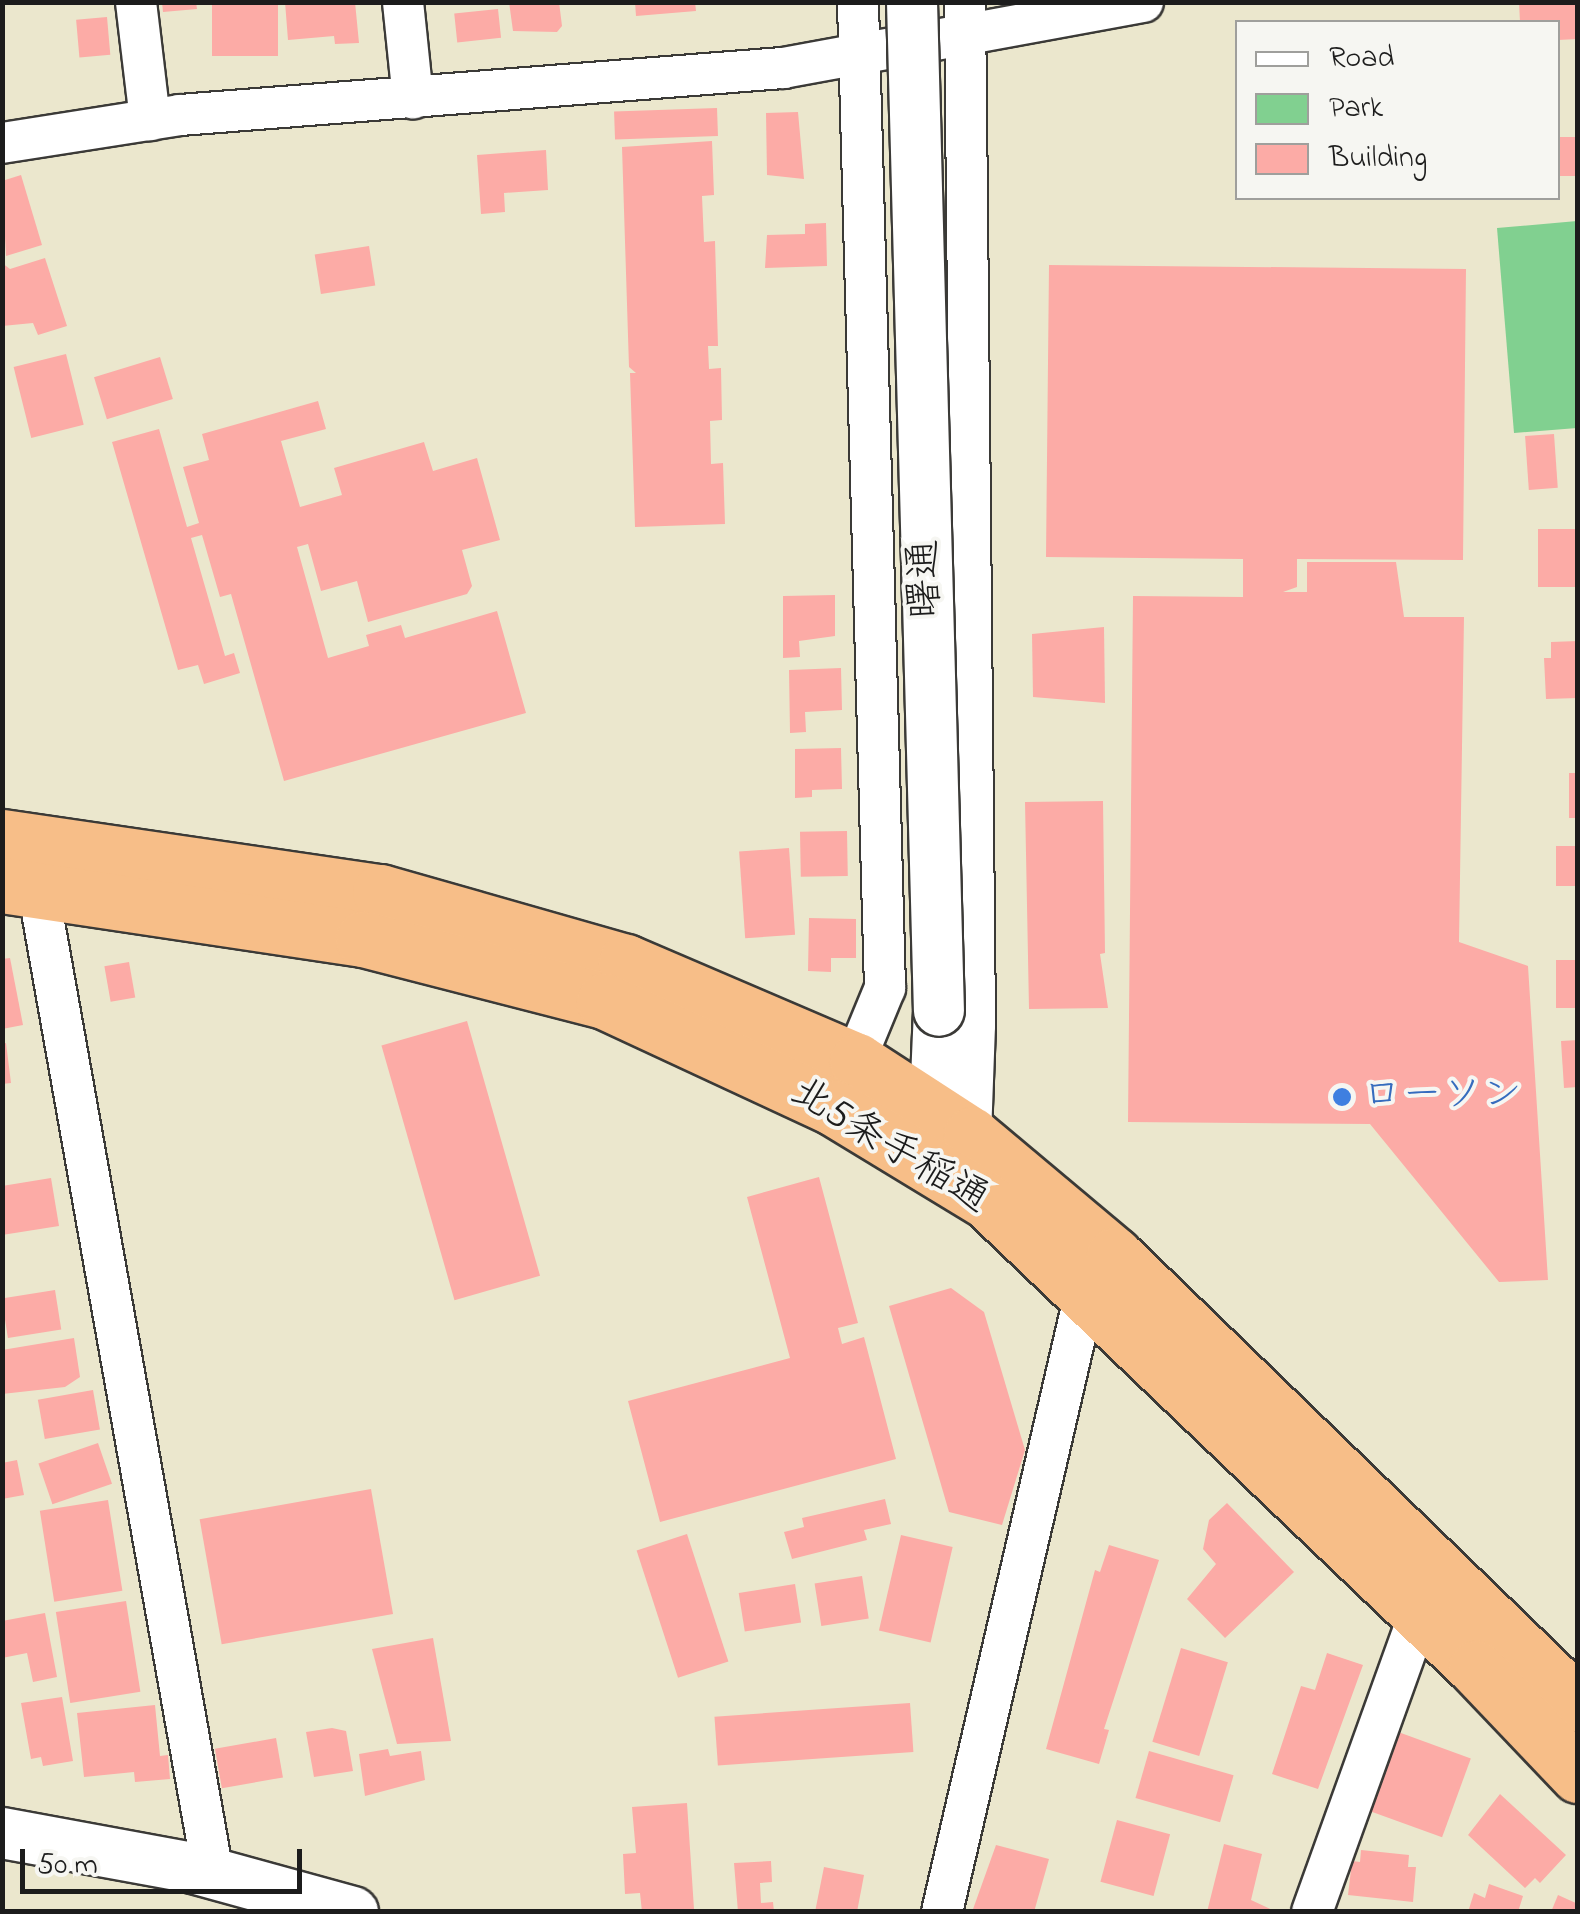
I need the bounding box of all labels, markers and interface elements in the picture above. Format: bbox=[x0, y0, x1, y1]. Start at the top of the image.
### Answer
legend bbox=[1235, 20, 1560, 200]
text: Road bbox=[1329, 37, 1394, 81]
text: Park bbox=[1329, 87, 1383, 131]
text: Building bbox=[1329, 137, 1427, 181]
street label: 曙通 bbox=[902, 538, 952, 620]
street label: 北5条手稲通 bbox=[781, 1069, 997, 1225]
place label: ローソン bbox=[1362, 1073, 1522, 1121]
marker: ローソン bbox=[1331, 1086, 1353, 1108]
scale bar bbox=[25, 1829, 308, 1891]
text: 50 m bbox=[37, 1844, 98, 1888]

